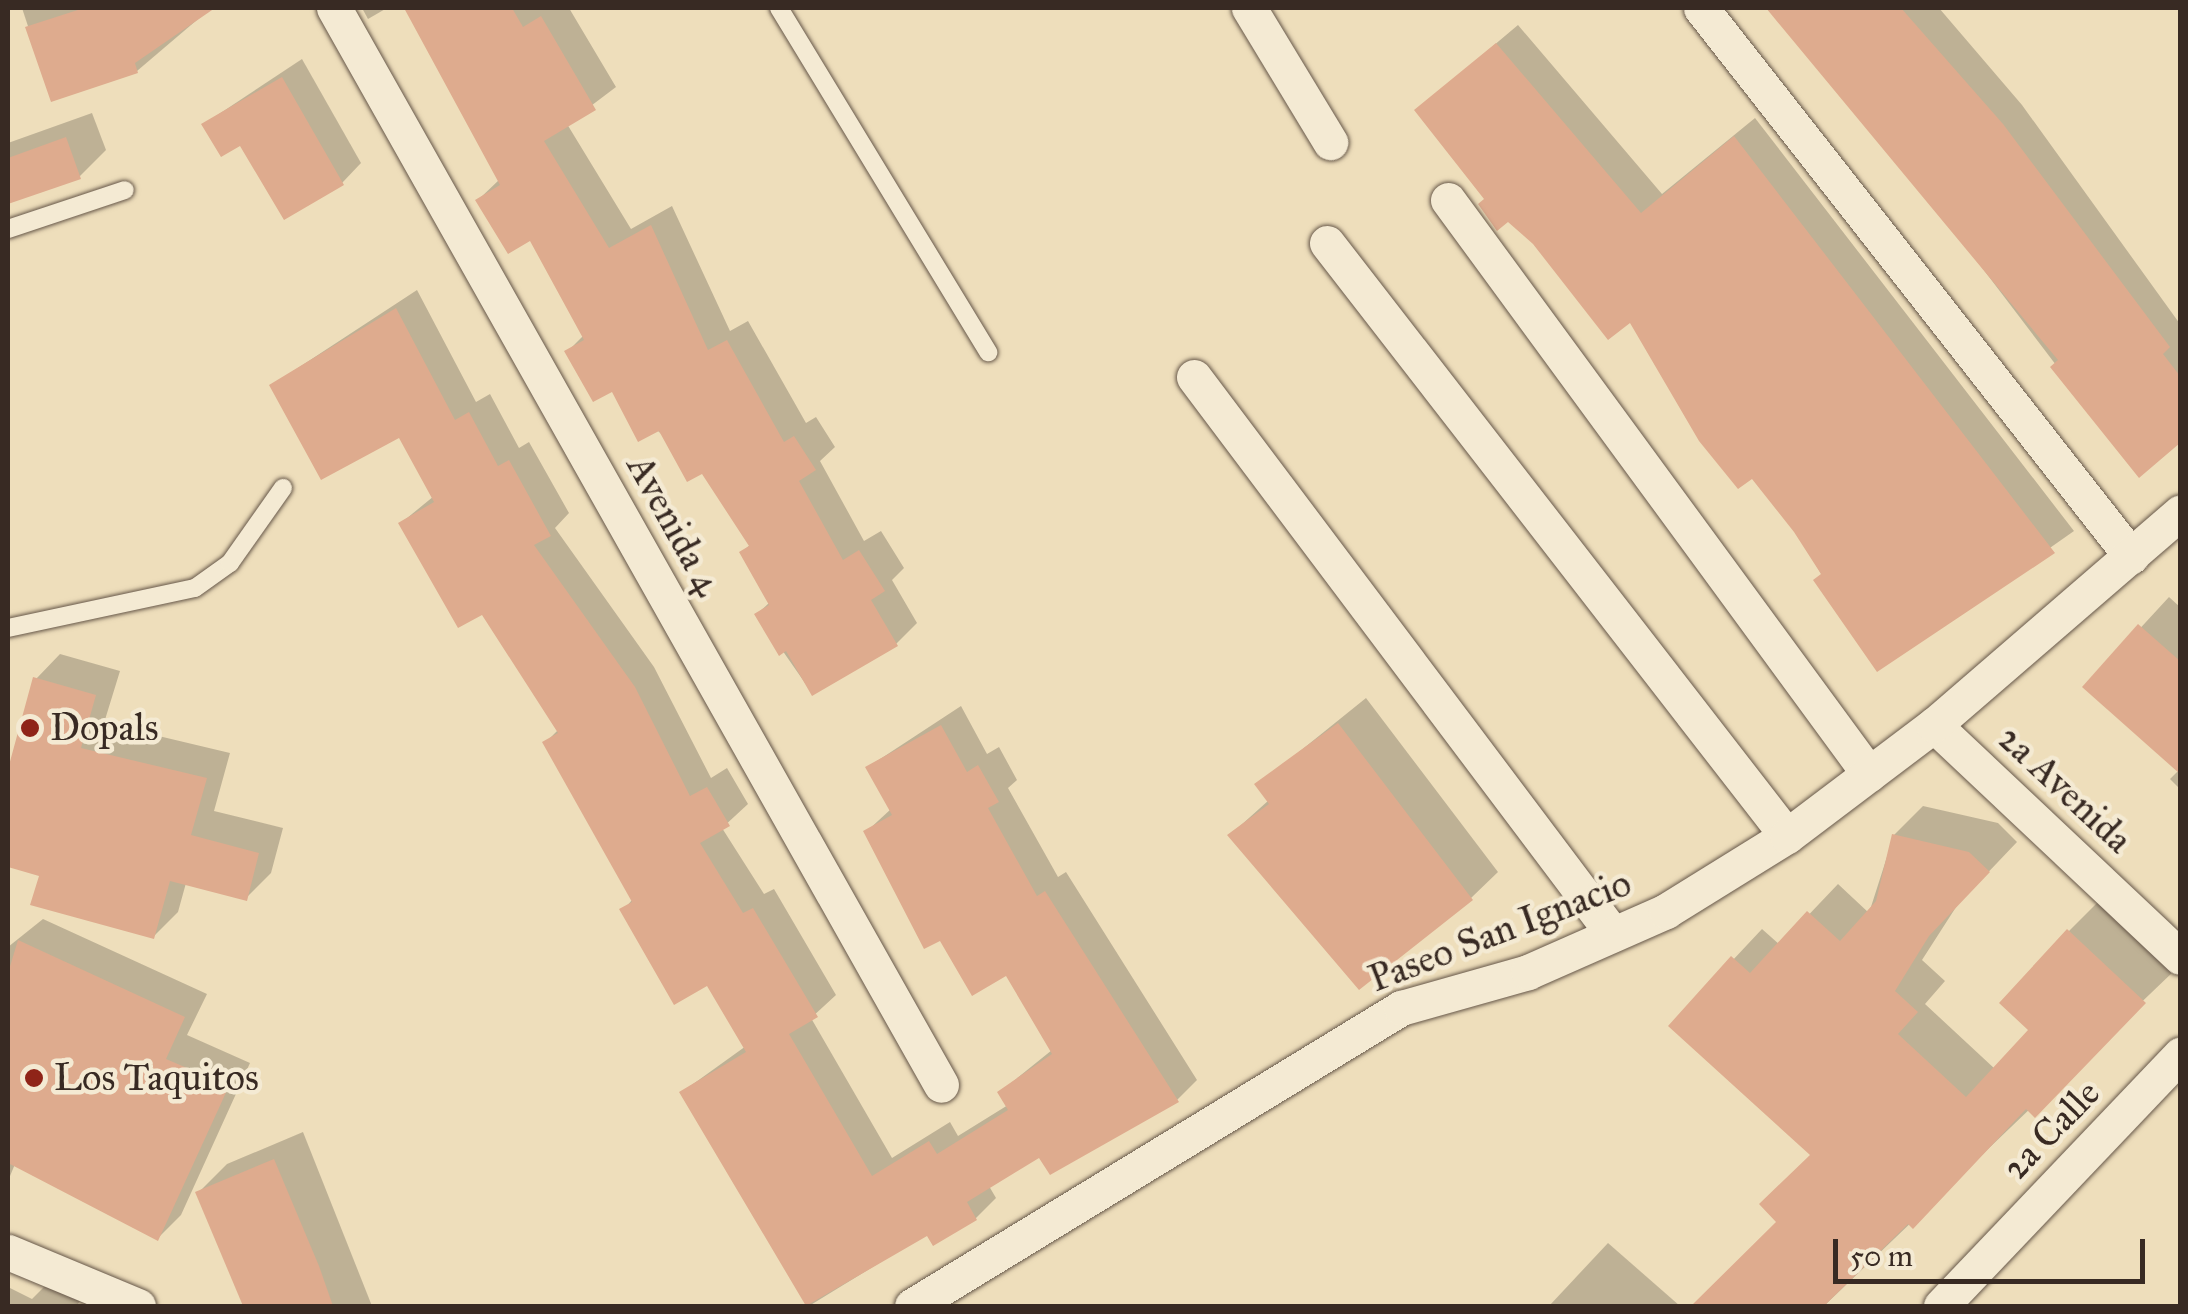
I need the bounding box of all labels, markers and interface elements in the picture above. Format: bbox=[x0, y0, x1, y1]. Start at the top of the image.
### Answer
street label: Avenida 4 bbox=[617, 447, 731, 603]
place label: Dopals bbox=[50, 705, 159, 751]
street label: 2a Avenida bbox=[1989, 716, 2141, 862]
marker: Dopals bbox=[19, 717, 41, 739]
street label: Paseo San Ignacio bbox=[1363, 860, 1637, 1002]
place label: Los Taquitos bbox=[54, 1055, 259, 1101]
marker: Los Taquitos bbox=[23, 1067, 45, 1089]
street label: 2a Calle bbox=[1993, 1071, 2109, 1189]
scale bar bbox=[1838, 1219, 2150, 1281]
text: 50 m bbox=[1850, 1238, 1913, 1274]

